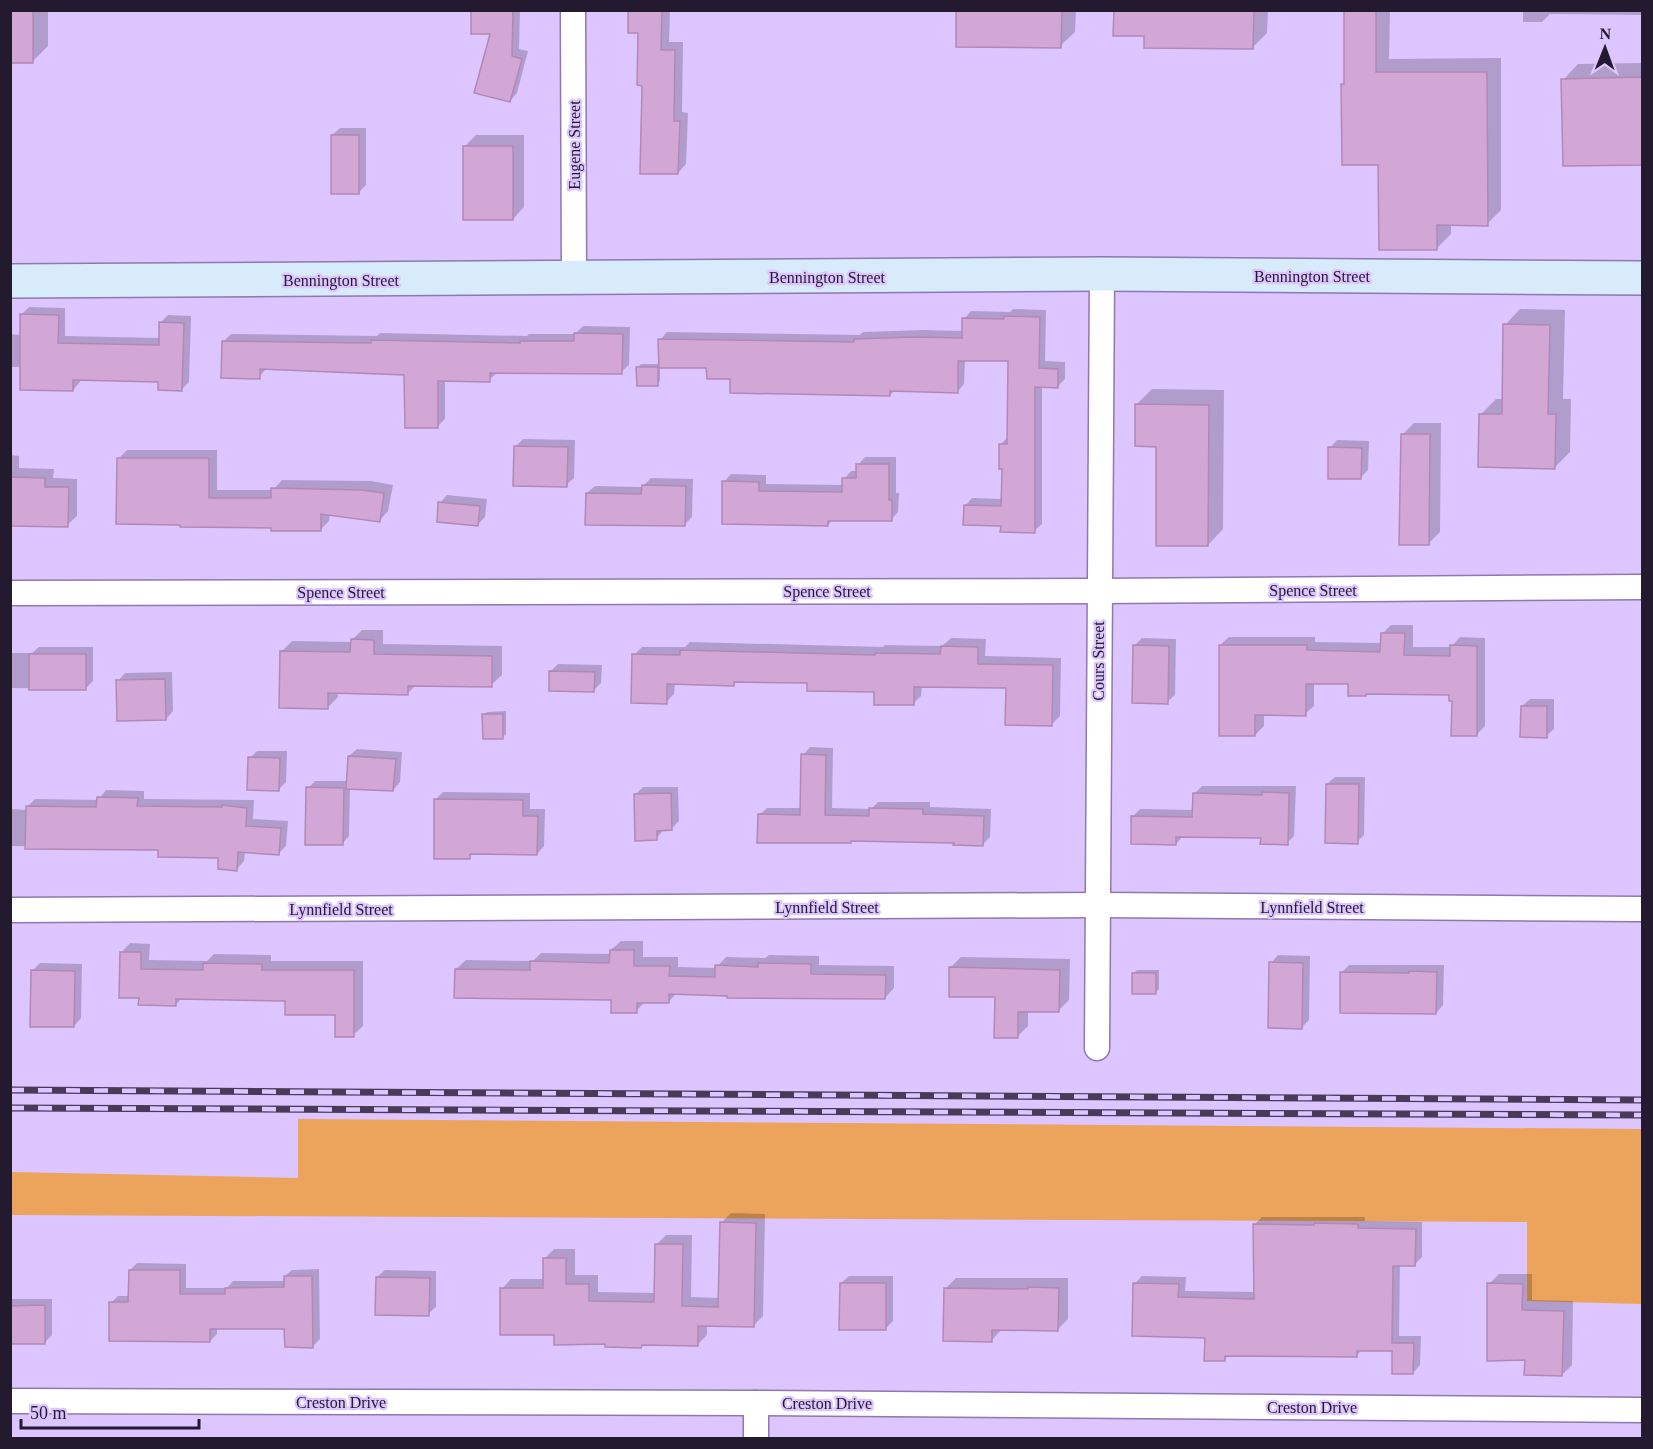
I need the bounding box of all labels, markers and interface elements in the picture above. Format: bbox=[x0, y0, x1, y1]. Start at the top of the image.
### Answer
north arrow bbox=[1575, 18, 1635, 78]
text: N bbox=[1599, 25, 1612, 42]
street label: Eugene Street bbox=[566, 100, 584, 190]
street label: Bennington Street bbox=[1254, 268, 1371, 286]
street label: Bennington Street bbox=[769, 269, 886, 287]
street label: Bennington Street bbox=[283, 272, 400, 290]
street label: Spence Street bbox=[1269, 582, 1357, 600]
street label: Spence Street bbox=[783, 583, 871, 601]
street label: Spence Street bbox=[297, 584, 385, 602]
street label: Cours Street bbox=[1090, 621, 1107, 701]
street label: Lynnfield Street bbox=[775, 899, 879, 917]
street label: Lynnfield Street bbox=[1260, 899, 1364, 917]
street label: Lynnfield Street bbox=[289, 901, 393, 919]
scale bar bbox=[21, 1392, 200, 1430]
street label: Creston Drive bbox=[296, 1394, 386, 1411]
street label: Creston Drive bbox=[782, 1395, 872, 1412]
street label: Creston Drive bbox=[1267, 1399, 1357, 1416]
text: 50 m bbox=[30, 1403, 67, 1423]

